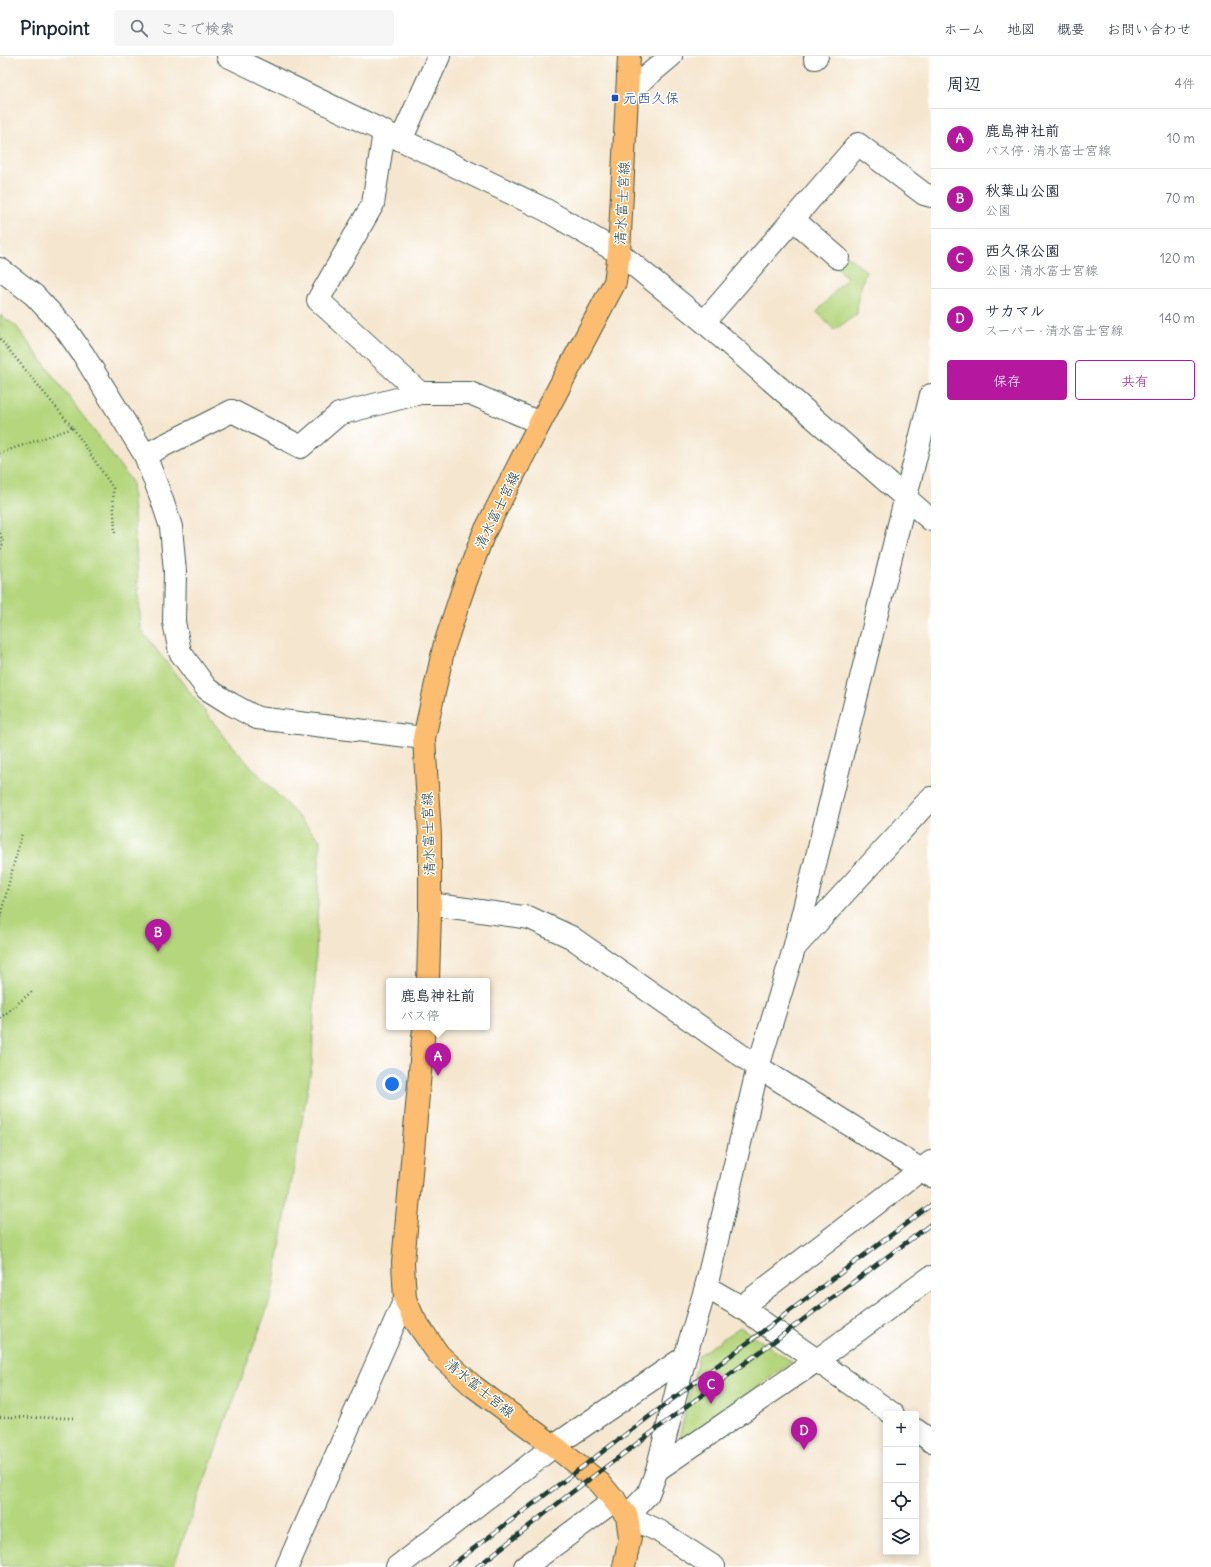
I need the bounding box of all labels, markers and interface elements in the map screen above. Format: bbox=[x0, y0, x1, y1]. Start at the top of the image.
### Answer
search box bbox=[114, 10, 394, 46]
text: Pinpoint bbox=[20, 16, 90, 40]
icon: search bbox=[128, 17, 150, 39]
text: ここで検索 bbox=[160, 19, 235, 38]
text: ホーム bbox=[944, 20, 985, 38]
text: 地図 bbox=[1007, 20, 1035, 38]
text: 概要 bbox=[1057, 20, 1085, 38]
text: お問い合わせ bbox=[1107, 20, 1191, 38]
text: 周辺 bbox=[947, 73, 981, 95]
text: 4件 bbox=[1174, 75, 1195, 92]
place label: 元西久保 bbox=[623, 89, 679, 107]
marker: 元西久保 bbox=[610, 93, 620, 103]
text: 鹿島神社前 bbox=[985, 121, 1060, 140]
text: A bbox=[956, 130, 964, 147]
text: 10 m bbox=[1167, 130, 1195, 147]
text: バス停 · 清水富士宮線 bbox=[985, 142, 1111, 159]
street label: 清水富士宮線 bbox=[611, 161, 633, 245]
text: 秋葉山公園 bbox=[985, 181, 1060, 200]
text: B bbox=[956, 190, 964, 207]
text: 70 m bbox=[1166, 190, 1195, 207]
text: 公園 bbox=[985, 202, 1011, 219]
text: 西久保公園 bbox=[985, 241, 1060, 260]
text: C bbox=[956, 250, 964, 267]
text: 120 m bbox=[1160, 250, 1195, 267]
text: 公園 · 清水富士宮線 bbox=[985, 262, 1098, 279]
text: サカマル bbox=[985, 301, 1045, 320]
text: D bbox=[955, 310, 965, 327]
text: 140 m bbox=[1159, 310, 1195, 327]
text: スーパー · 清水富士宮線 bbox=[985, 322, 1124, 339]
button: 保存 bbox=[947, 360, 1067, 400]
button: 共有 bbox=[1075, 360, 1195, 400]
street label: 清水富士宮線 bbox=[470, 468, 524, 552]
street label: 清水富士宮線 bbox=[418, 792, 438, 876]
pin: B bbox=[145, 919, 171, 952]
popup bbox=[386, 978, 490, 1030]
text: 鹿島神社前 bbox=[400, 986, 476, 1005]
text: バス停 bbox=[400, 1007, 440, 1024]
pin: A bbox=[425, 1043, 451, 1076]
your location bbox=[382, 1074, 402, 1094]
street label: 清水富士宮線 bbox=[442, 1355, 518, 1421]
pin: C bbox=[698, 1371, 724, 1404]
map controls bbox=[883, 1411, 919, 1555]
button: + bbox=[883, 1411, 919, 1447]
pin: D bbox=[791, 1417, 817, 1450]
button: − bbox=[883, 1447, 919, 1483]
button: locate bbox=[883, 1483, 919, 1519]
button: layers bbox=[883, 1519, 919, 1555]

